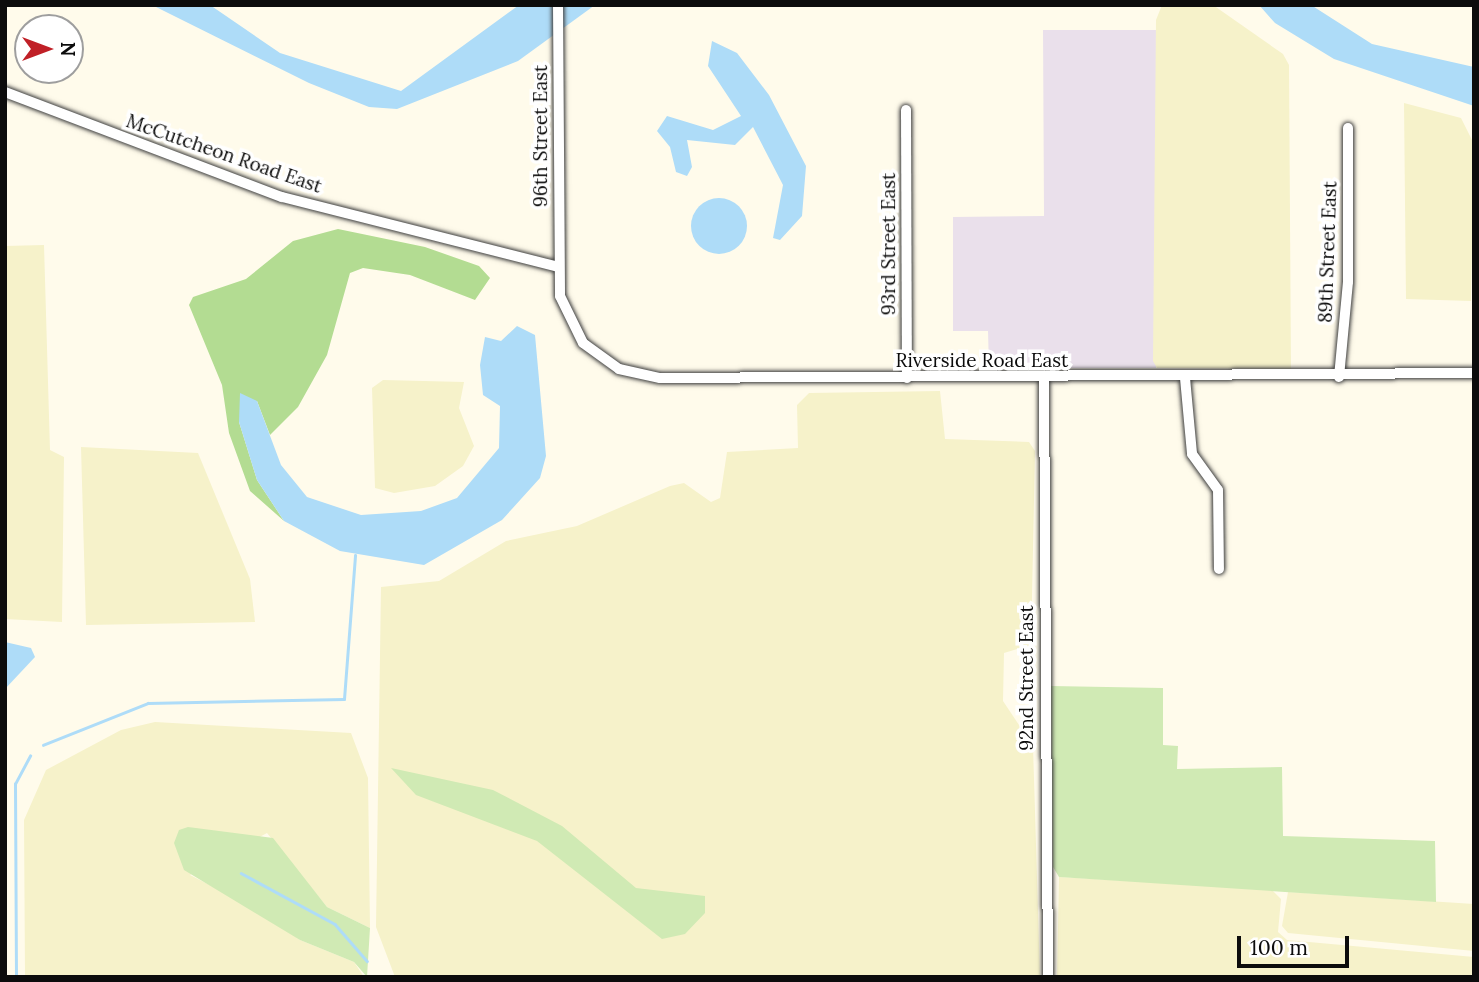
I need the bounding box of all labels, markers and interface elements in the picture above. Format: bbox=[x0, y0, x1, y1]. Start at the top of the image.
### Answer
north arrow bbox=[14, 14, 84, 84]
text: N bbox=[56, 42, 80, 56]
street label: 96th Street East bbox=[530, 65, 552, 207]
street label: McCutcheon Road East bbox=[123, 110, 325, 198]
street label: 93rd Street East bbox=[878, 173, 900, 315]
street label: 89th Street East bbox=[1314, 181, 1342, 323]
street label: Riverside Road East bbox=[896, 350, 1068, 372]
street label: 92nd Street East bbox=[1016, 605, 1038, 751]
scale bar bbox=[1241, 922, 1353, 966]
text: 100 m bbox=[1250, 934, 1308, 961]

